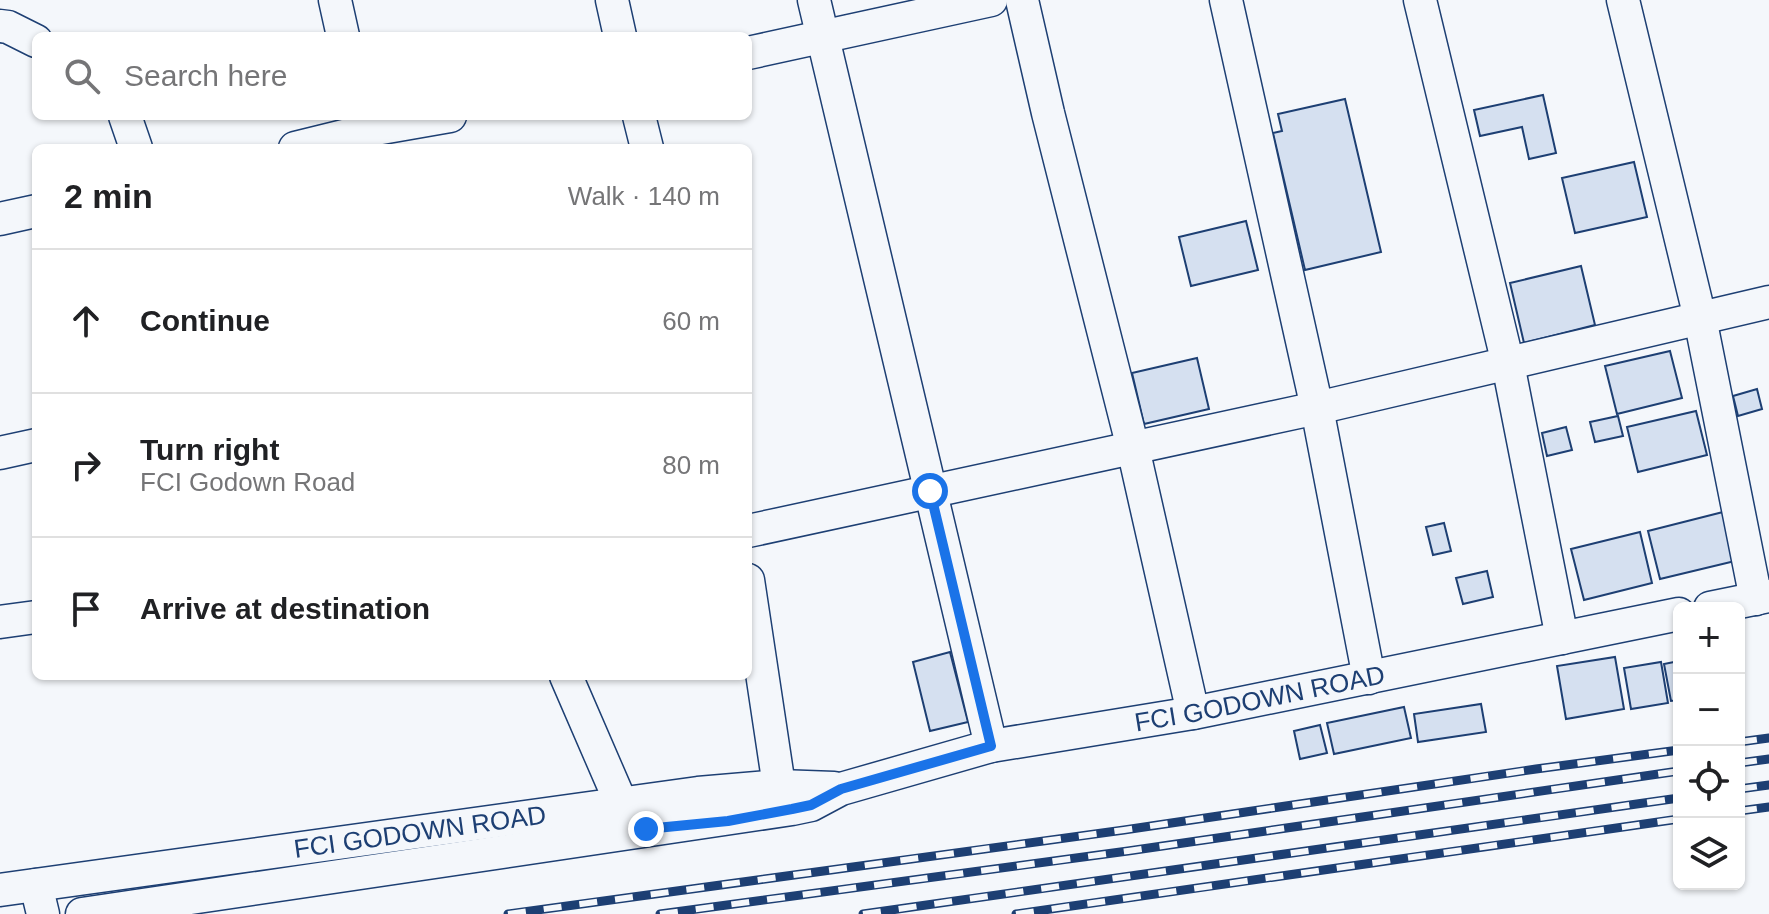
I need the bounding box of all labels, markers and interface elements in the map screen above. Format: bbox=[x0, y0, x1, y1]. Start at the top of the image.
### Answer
search box bbox=[32, 32, 752, 120]
icon: search bbox=[60, 54, 104, 98]
text: Search here bbox=[124, 59, 287, 92]
text: 2 min bbox=[64, 177, 153, 215]
text: Walk · 140 m bbox=[568, 181, 720, 211]
icon: ahead bbox=[64, 299, 108, 343]
text: Continue bbox=[140, 304, 270, 337]
text: 60 m bbox=[662, 306, 720, 336]
text: Turn right bbox=[140, 433, 279, 466]
icon: right bbox=[64, 443, 108, 487]
text: 80 m bbox=[662, 450, 720, 480]
text: FCI Godown Road bbox=[140, 467, 355, 497]
route start bbox=[912, 473, 948, 509]
icon: arrive bbox=[64, 587, 108, 631]
text: Arrive at destination bbox=[140, 592, 430, 625]
map controls bbox=[1673, 602, 1745, 890]
button: + bbox=[1673, 602, 1745, 674]
street label: FCI GODOWN ROAD bbox=[1132, 659, 1387, 737]
button: − bbox=[1673, 674, 1745, 746]
button: locate bbox=[1673, 746, 1745, 818]
street label: FCI GODOWN ROAD bbox=[292, 799, 548, 864]
route end bbox=[628, 811, 664, 847]
button: layers bbox=[1673, 818, 1745, 890]

